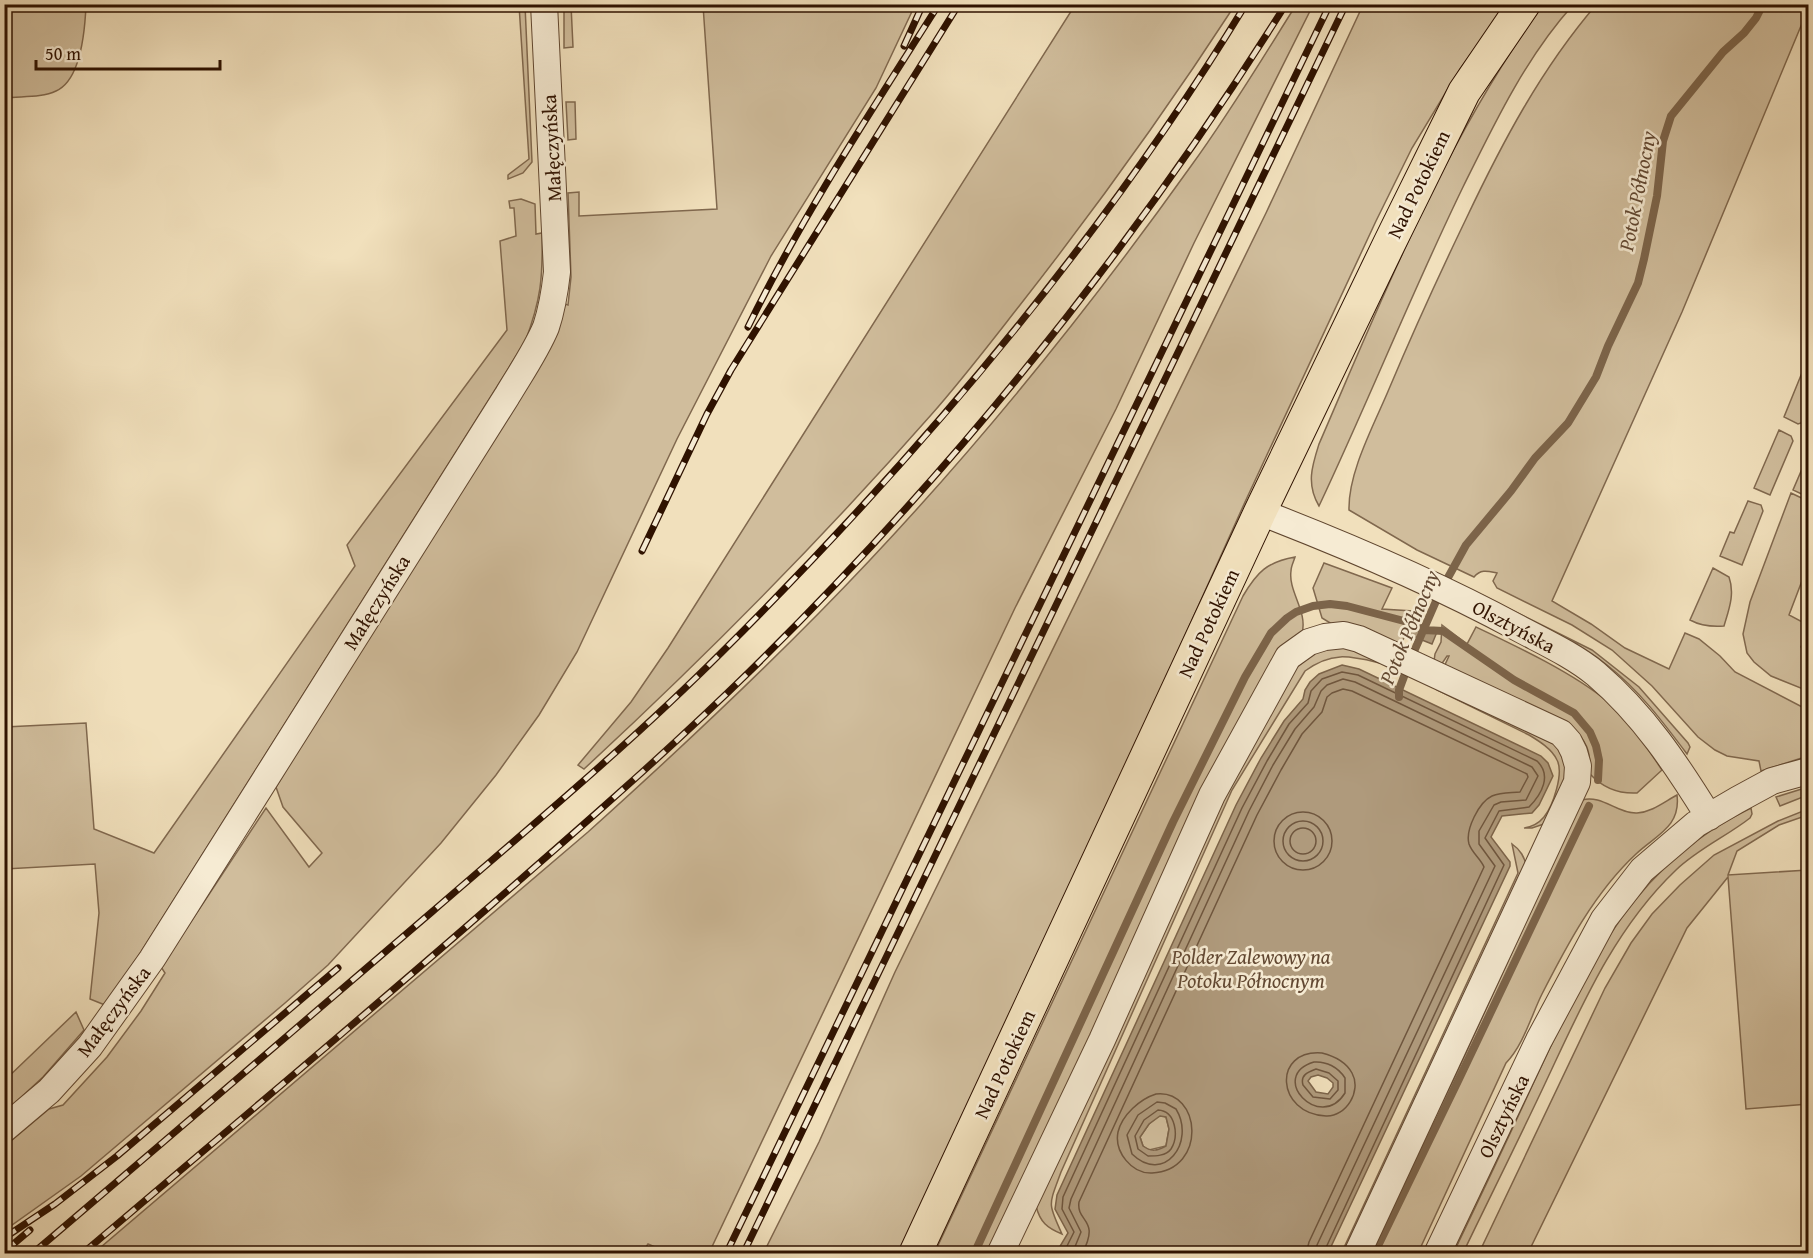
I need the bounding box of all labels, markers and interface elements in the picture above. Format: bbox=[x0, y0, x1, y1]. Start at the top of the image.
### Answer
scale bar bbox=[36, 33, 220, 71]
text: 50 m bbox=[45, 40, 81, 67]
street label: Małęczyńska bbox=[534, 93, 568, 202]
street label: Nad Potokiem bbox=[1379, 124, 1457, 243]
water label: Potok Północny bbox=[1610, 128, 1664, 255]
street label: Małęczyńska bbox=[335, 548, 417, 655]
street label: Nad Potokiem bbox=[1170, 563, 1246, 682]
water label: Potok Północny bbox=[1371, 565, 1447, 690]
street label: Olsztyńska bbox=[1467, 592, 1561, 660]
water label: Polder Zalewowy na Potoku Północnym bbox=[1171, 941, 1331, 996]
street label: Małęczyńska bbox=[69, 959, 157, 1063]
street label: Nad Potokiem bbox=[966, 1004, 1042, 1123]
street label: Olsztyńska bbox=[1470, 1069, 1536, 1163]

